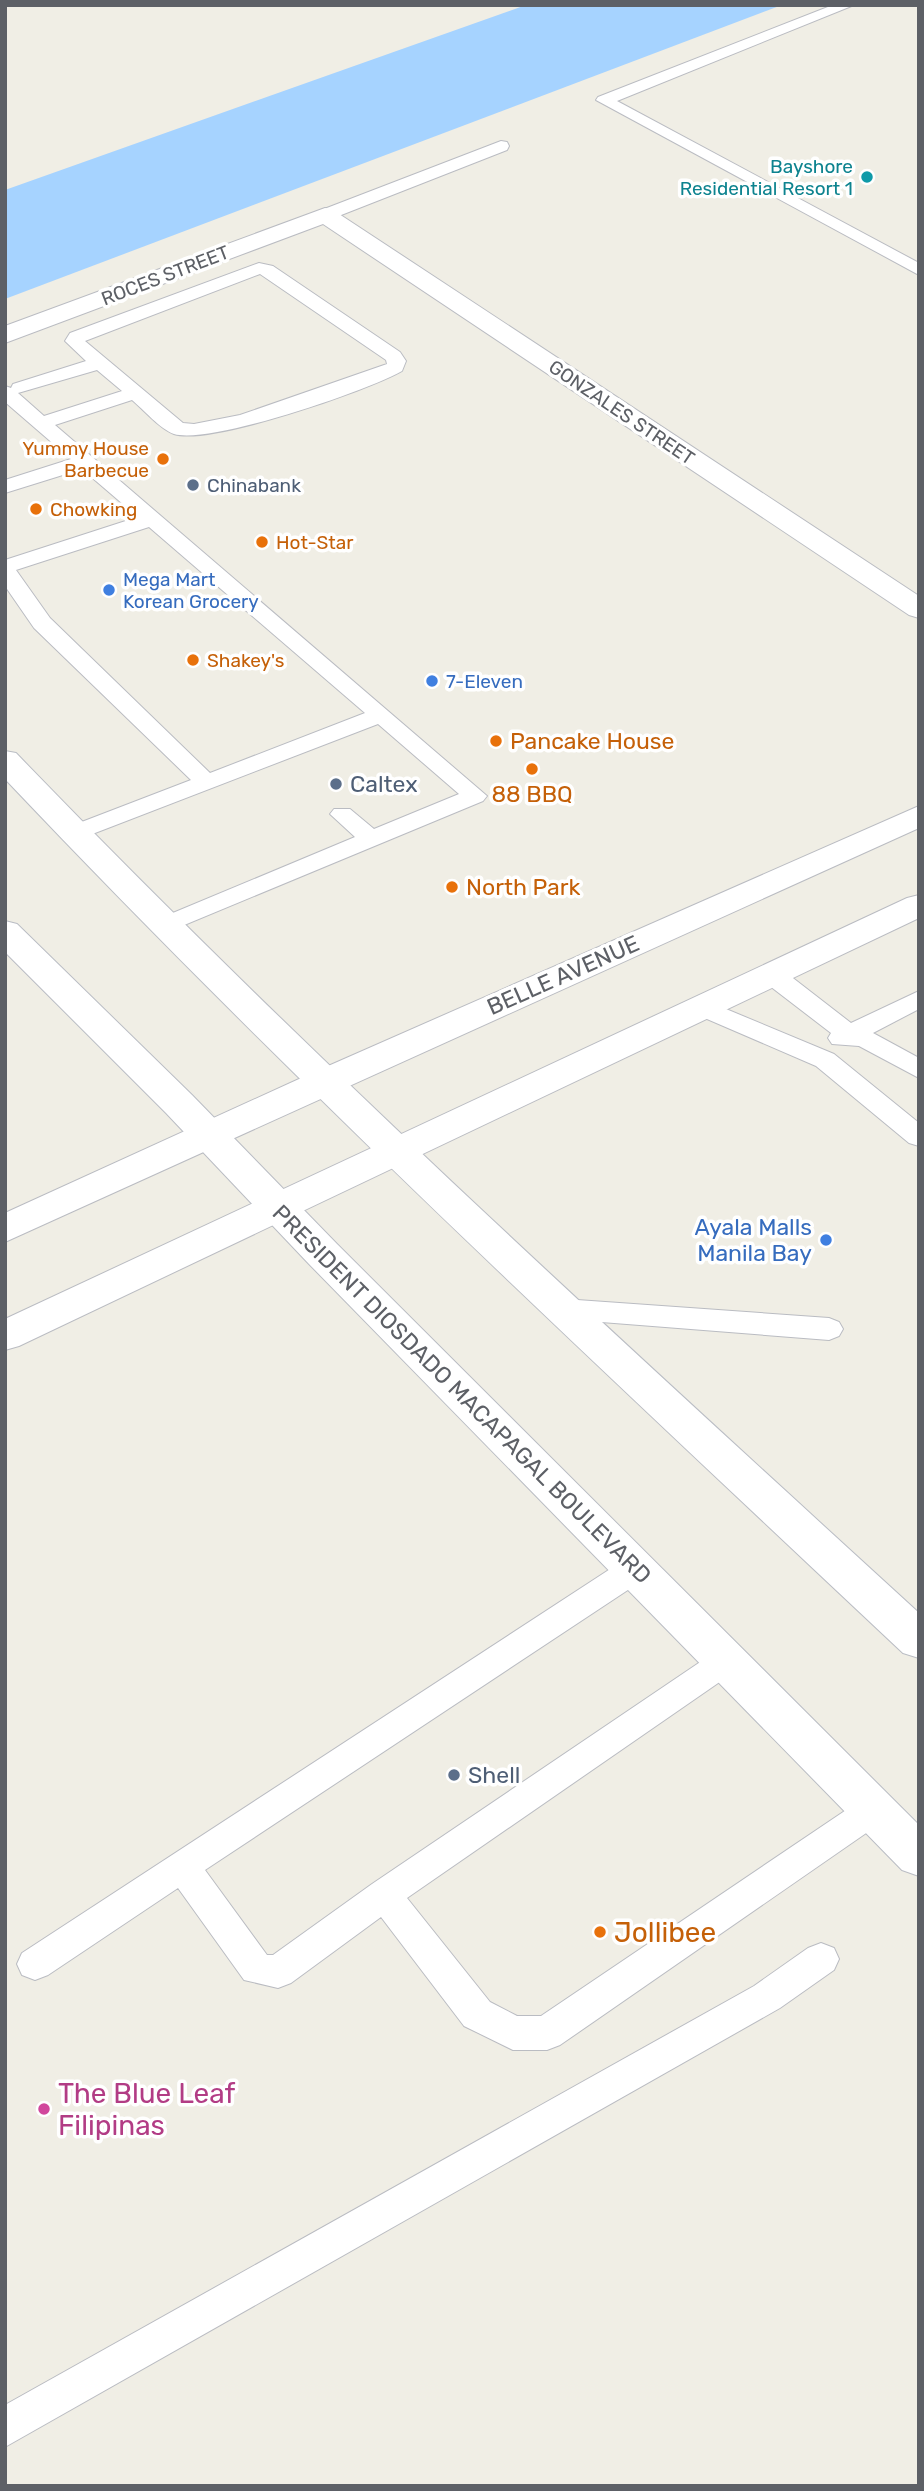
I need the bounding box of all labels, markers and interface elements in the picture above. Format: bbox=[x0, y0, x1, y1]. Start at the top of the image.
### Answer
place label: Bayshore Residential Resort 1 bbox=[680, 155, 853, 200]
marker: Bayshore Residential Resort 1 bbox=[859, 169, 875, 185]
street label: ROCES STREET bbox=[98, 241, 232, 310]
street label: GONZALES STREET bbox=[544, 355, 699, 470]
place label: Yummy House Barbecue bbox=[22, 437, 149, 482]
marker: Yummy House Barbecue bbox=[155, 451, 171, 467]
place label: Chinabank bbox=[207, 474, 301, 497]
marker: Chinabank bbox=[185, 477, 201, 493]
place label: Chowking bbox=[50, 498, 137, 521]
marker: Chowking bbox=[28, 501, 44, 517]
place label: Hot-Star bbox=[276, 531, 354, 554]
marker: Hot-Star bbox=[254, 534, 270, 550]
place label: Mega Mart Korean Grocery bbox=[123, 568, 259, 613]
marker: Mega Mart Korean Grocery bbox=[101, 582, 117, 598]
place label: Shakey's bbox=[207, 649, 284, 672]
marker: Shakey's bbox=[185, 652, 201, 668]
place label: 7-Eleven bbox=[446, 670, 523, 693]
marker: 7-Eleven bbox=[424, 673, 440, 689]
place label: Pancake House bbox=[510, 727, 674, 755]
marker: Pancake House bbox=[488, 733, 504, 749]
marker: 88 BBQ bbox=[524, 761, 540, 777]
place label: Caltex bbox=[350, 770, 418, 798]
marker: Caltex bbox=[328, 776, 344, 792]
place label: 88 BBQ bbox=[491, 780, 573, 808]
place label: North Park bbox=[466, 873, 581, 901]
marker: North Park bbox=[444, 879, 460, 895]
street label: BELLE AVENUE bbox=[483, 929, 643, 1021]
street label: PRESIDENT DIOSDADO MACAPAGAL BOULEVARD bbox=[267, 1199, 657, 1589]
place label: Ayala Malls Manila Bay bbox=[695, 1213, 812, 1267]
marker: Ayala Malls Manila Bay bbox=[818, 1232, 834, 1248]
place label: Shell bbox=[468, 1761, 520, 1789]
marker: Shell bbox=[446, 1767, 462, 1783]
place label: Jollibee bbox=[614, 1916, 716, 1949]
marker: Jollibee bbox=[592, 1924, 608, 1940]
place label: The Blue Leaf Filipinas bbox=[58, 2077, 236, 2142]
marker: The Blue Leaf Filipinas bbox=[36, 2101, 52, 2117]

